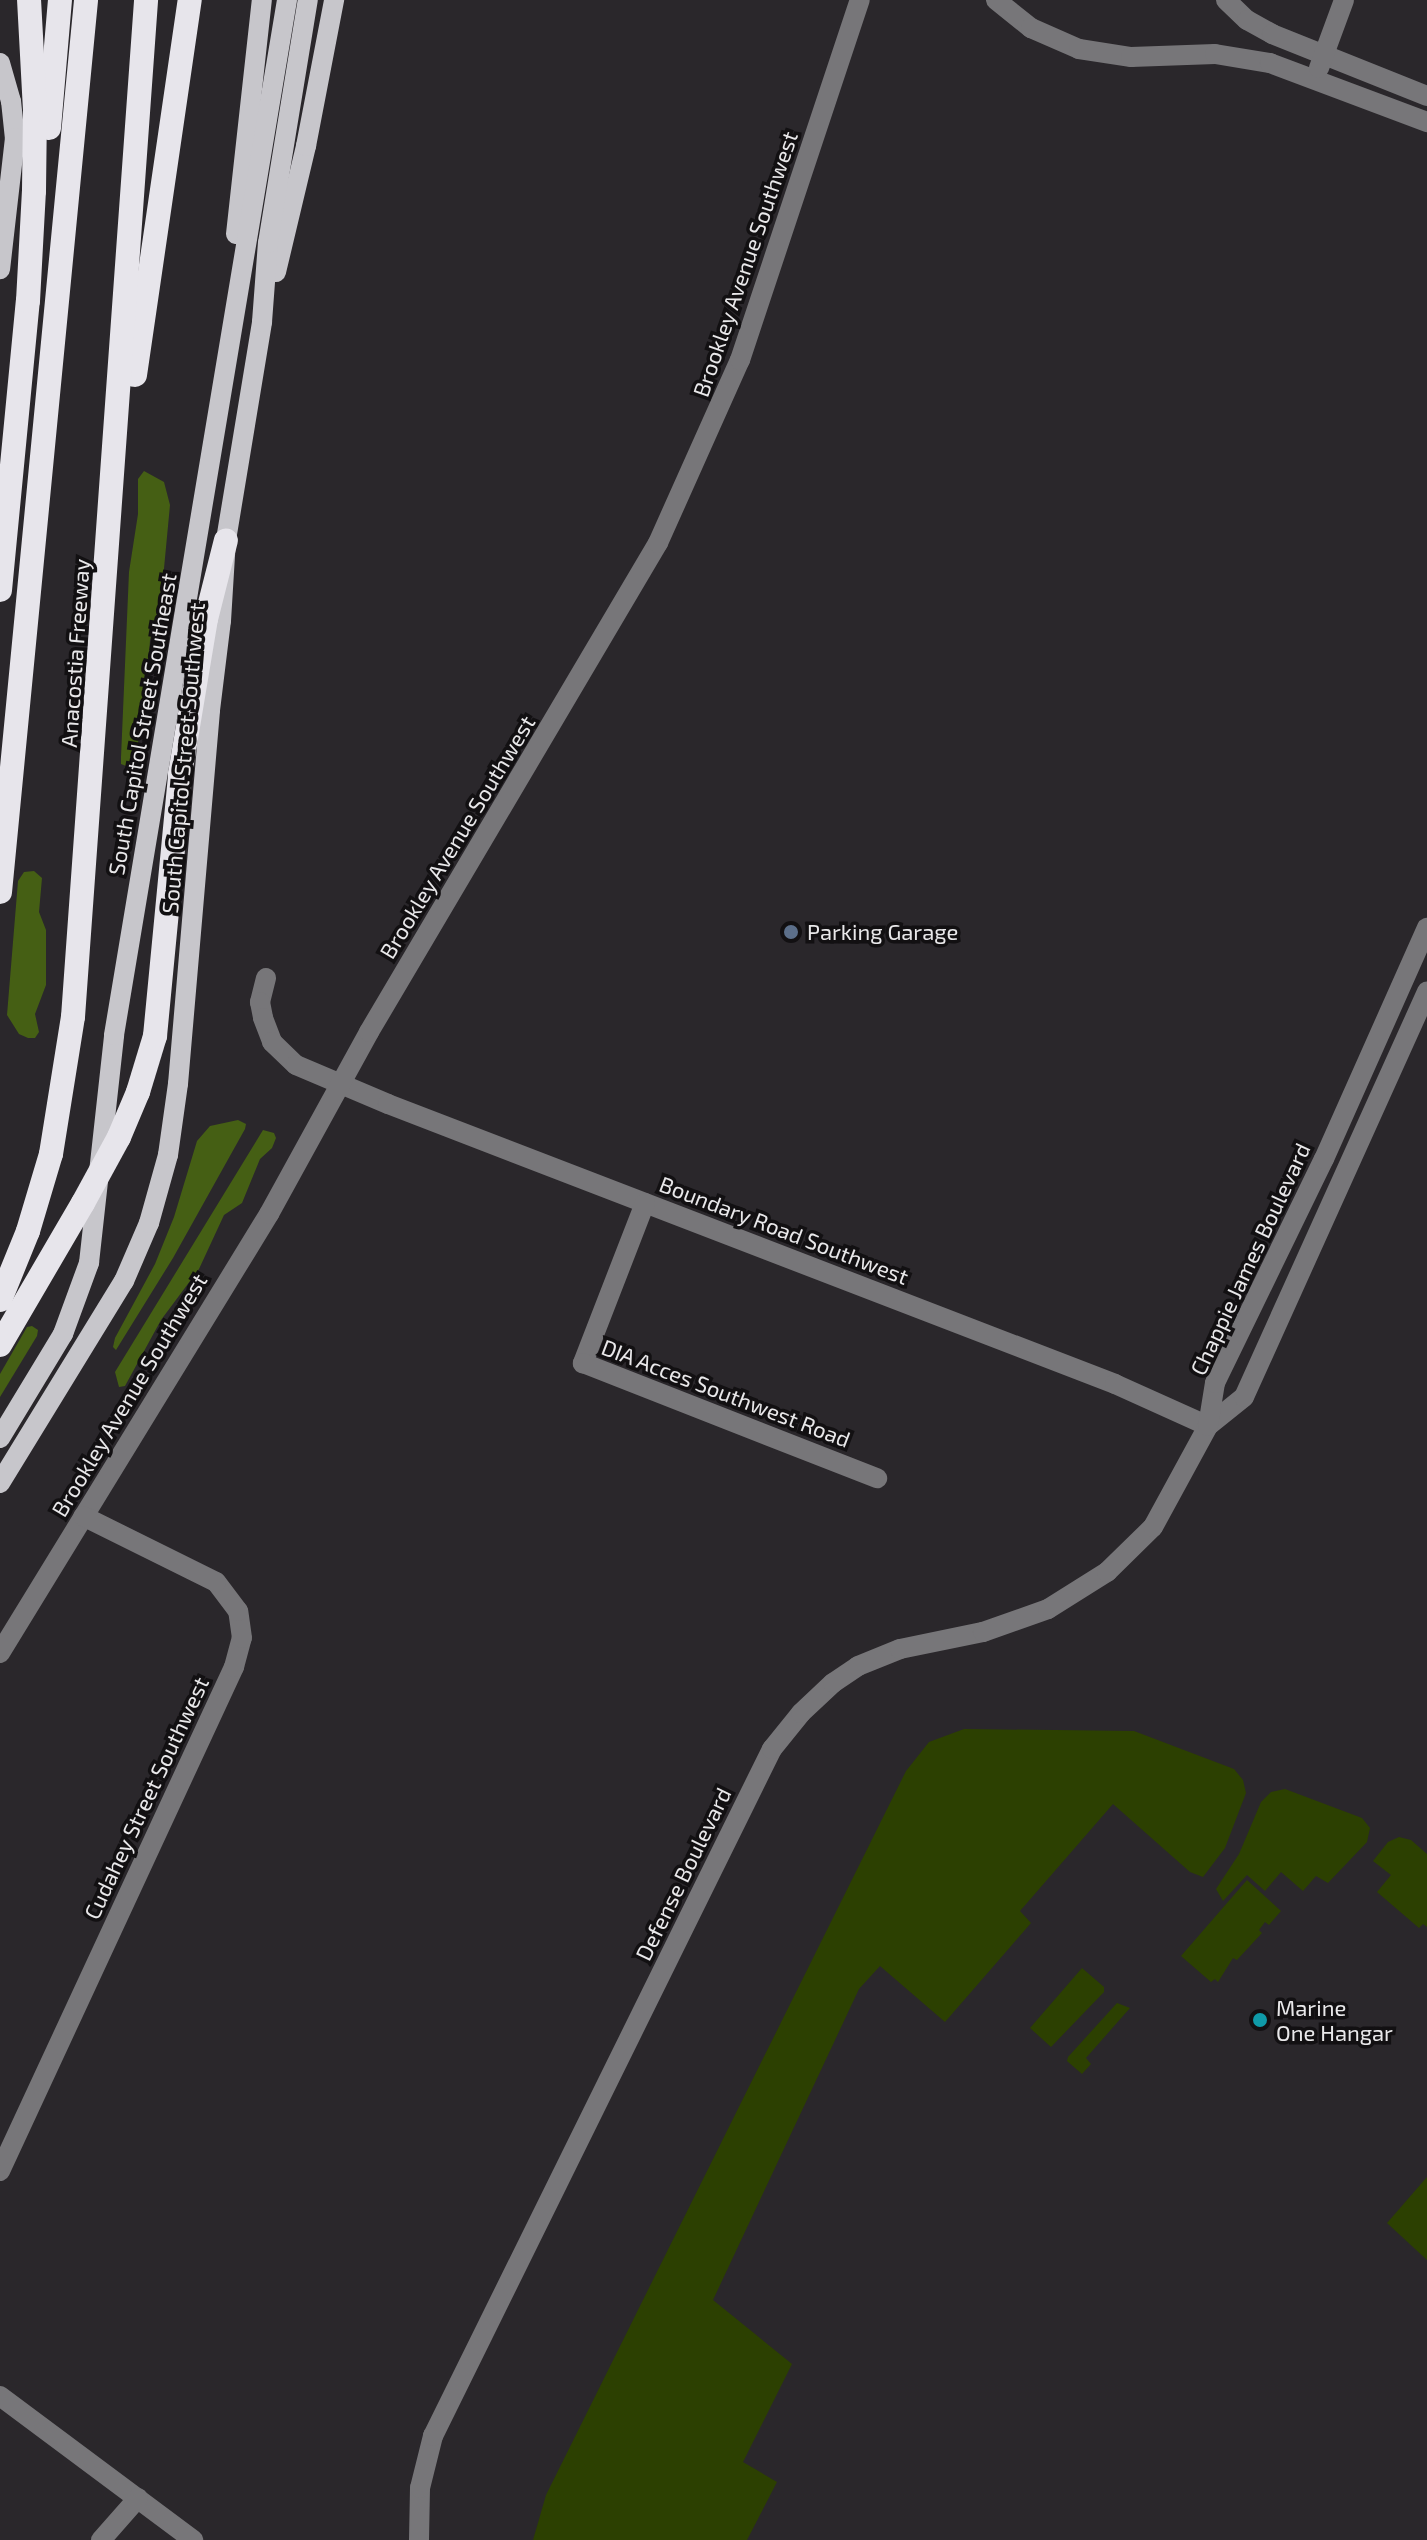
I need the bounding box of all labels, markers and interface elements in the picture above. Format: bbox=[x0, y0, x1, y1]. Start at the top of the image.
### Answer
street label: Brookley Avenue Southwest bbox=[687, 127, 803, 401]
street label: Anacostia Freeway bbox=[55, 558, 95, 748]
street label: South Capitol Street Southeast bbox=[102, 571, 182, 877]
street label: South Capitol Street Southwest bbox=[156, 601, 210, 915]
street label: Brookley Avenue Southwest bbox=[374, 710, 540, 964]
place label: Parking Garage bbox=[807, 919, 958, 945]
marker: Parking Garage bbox=[782, 923, 800, 941]
street label: Chappie James Boulevard bbox=[1184, 1138, 1316, 1380]
street label: Boundary Road Southwest bbox=[656, 1170, 912, 1290]
street label: Brookley Avenue Southwest bbox=[46, 1268, 212, 1522]
street label: DIA Acces Southwest Road bbox=[597, 1333, 855, 1453]
street label: Cudahey Street Southwest bbox=[78, 1672, 214, 1924]
street label: Defense Boulevard bbox=[630, 1783, 736, 1965]
place label: Marine One Hangar bbox=[1276, 1994, 1393, 2046]
marker: Marine One Hangar bbox=[1251, 2011, 1269, 2029]

